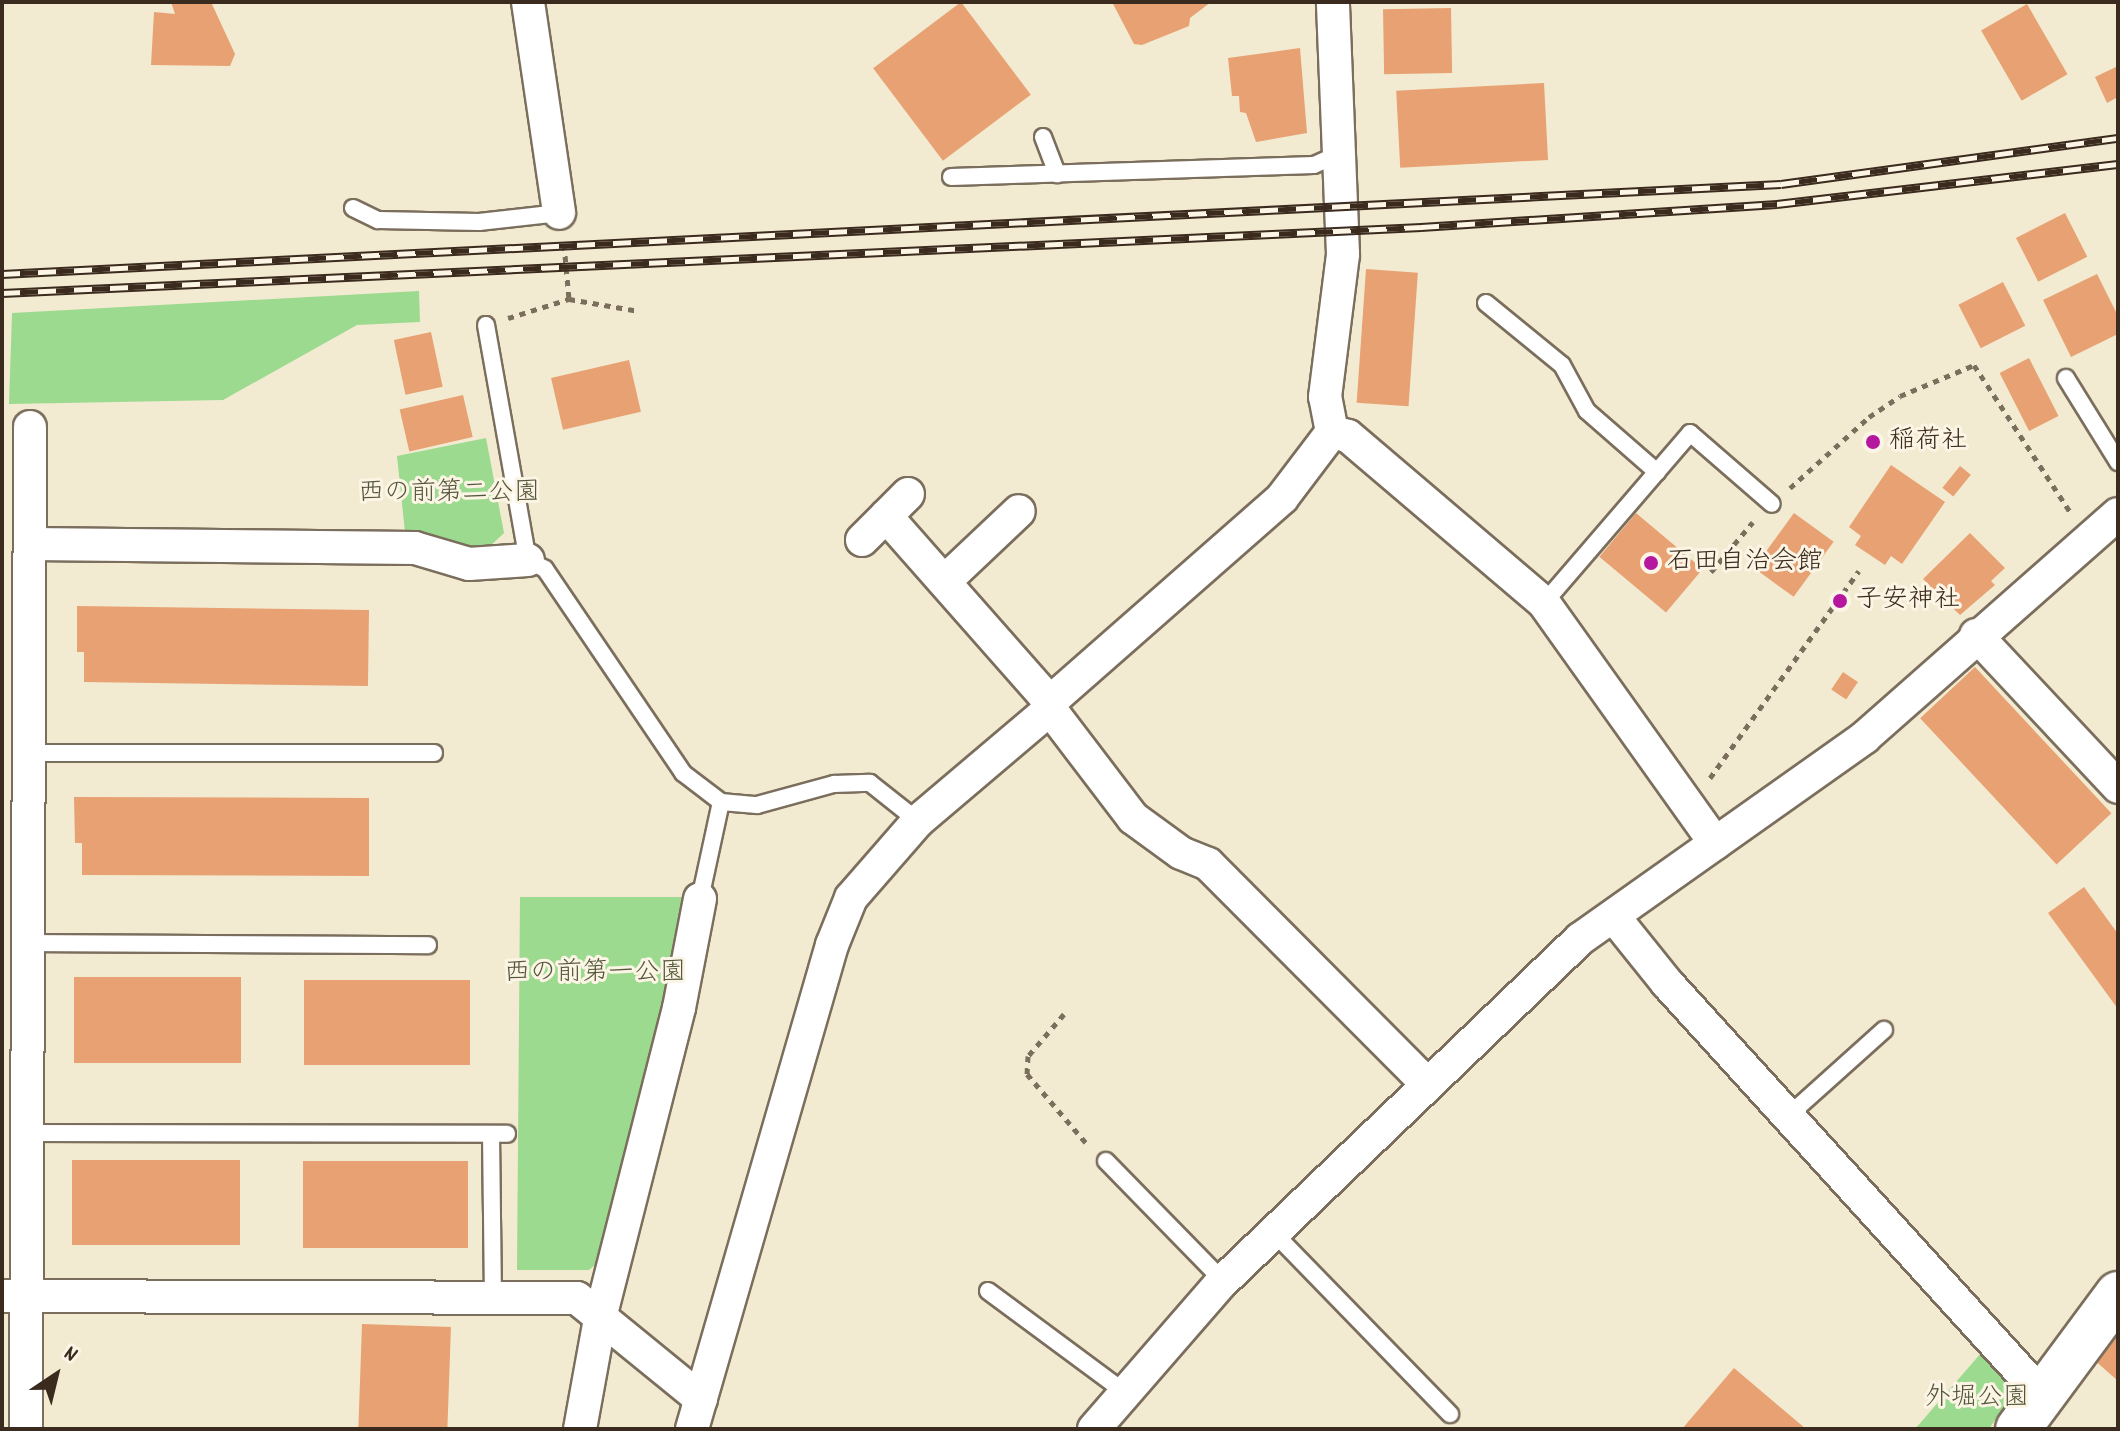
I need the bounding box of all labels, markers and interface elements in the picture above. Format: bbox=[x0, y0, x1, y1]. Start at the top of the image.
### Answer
place label: 稲荷社 bbox=[1889, 426, 1967, 458]
marker: 稲荷社 bbox=[1864, 433, 1882, 451]
park label: 西の前第二公園 bbox=[358, 478, 540, 510]
place label: 石田自治会館 bbox=[1667, 547, 1823, 579]
marker: 石田自治会館 bbox=[1642, 554, 1660, 572]
place label: 子安神社 bbox=[1856, 585, 1960, 617]
marker: 子安神社 bbox=[1831, 592, 1849, 610]
park label: 西の前第一公園 bbox=[504, 958, 686, 990]
north arrow bbox=[16, 1335, 96, 1415]
text: N bbox=[57, 1339, 83, 1371]
park label: 外堀公園 bbox=[1925, 1383, 2029, 1415]

